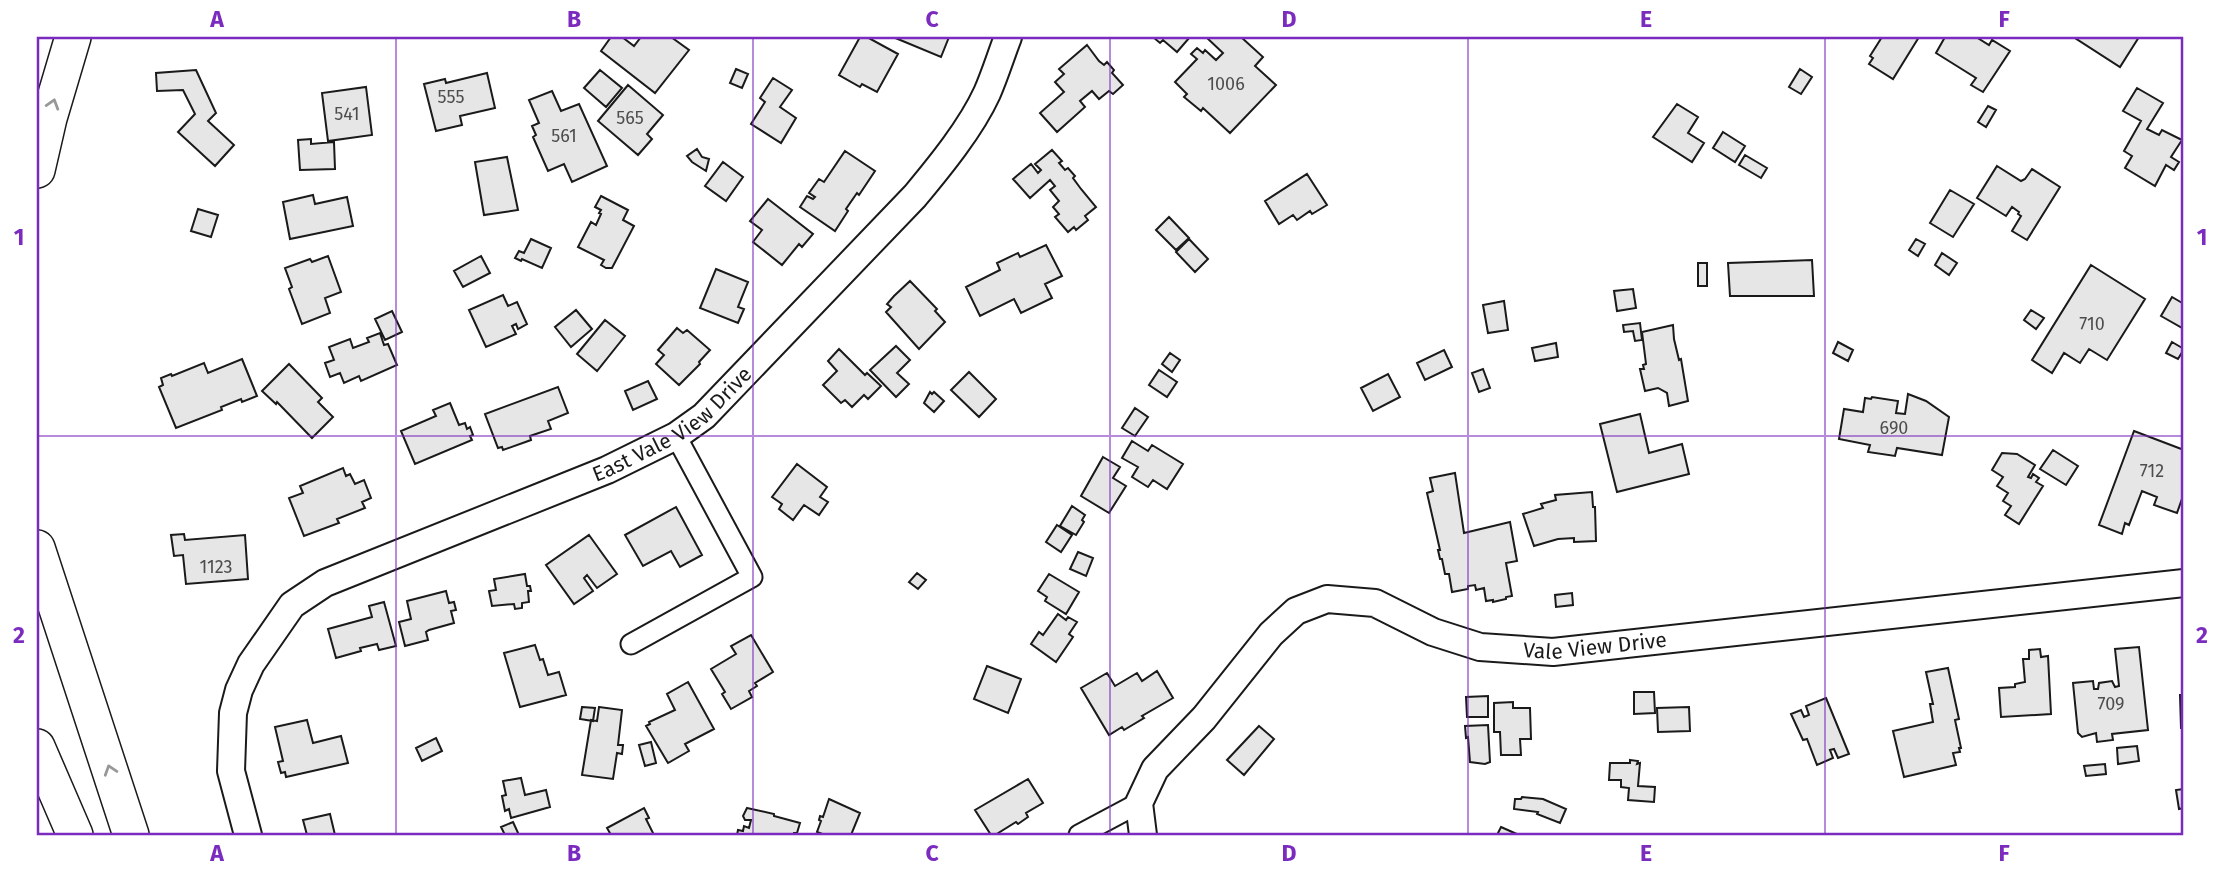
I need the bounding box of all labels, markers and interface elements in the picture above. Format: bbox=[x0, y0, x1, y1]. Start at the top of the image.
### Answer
text: A bbox=[209, 5, 224, 33]
text: B bbox=[567, 5, 581, 33]
text: C bbox=[925, 5, 939, 33]
text: D bbox=[1282, 5, 1297, 33]
text: E bbox=[1640, 5, 1652, 33]
text: F bbox=[1998, 5, 2010, 33]
house number: 1006 bbox=[1207, 73, 1245, 95]
house number: 555 bbox=[438, 86, 464, 108]
one-way arrow bbox=[45, 98, 60, 110]
house number: 541 bbox=[334, 103, 360, 125]
house number: 565 bbox=[616, 107, 644, 129]
house number: 561 bbox=[551, 125, 577, 147]
text: 1 bbox=[14, 223, 24, 251]
text: 1 bbox=[2197, 223, 2207, 251]
house number: 710 bbox=[2079, 313, 2105, 335]
street label: East Vale View Drive bbox=[589, 361, 757, 488]
house number: 690 bbox=[1880, 417, 1908, 439]
house number: 712 bbox=[2140, 460, 2164, 482]
house number: 1123 bbox=[199, 556, 233, 578]
text: 2 bbox=[13, 621, 25, 649]
text: 2 bbox=[2196, 621, 2208, 649]
street label: Vale View Drive bbox=[1522, 627, 1668, 665]
house number: 709 bbox=[2097, 693, 2125, 715]
one-way arrow bbox=[104, 765, 118, 777]
text: A bbox=[209, 839, 224, 867]
text: B bbox=[567, 839, 581, 867]
text: C bbox=[925, 839, 939, 867]
text: D bbox=[1282, 839, 1297, 867]
text: E bbox=[1640, 839, 1652, 867]
text: F bbox=[1998, 839, 2010, 867]

